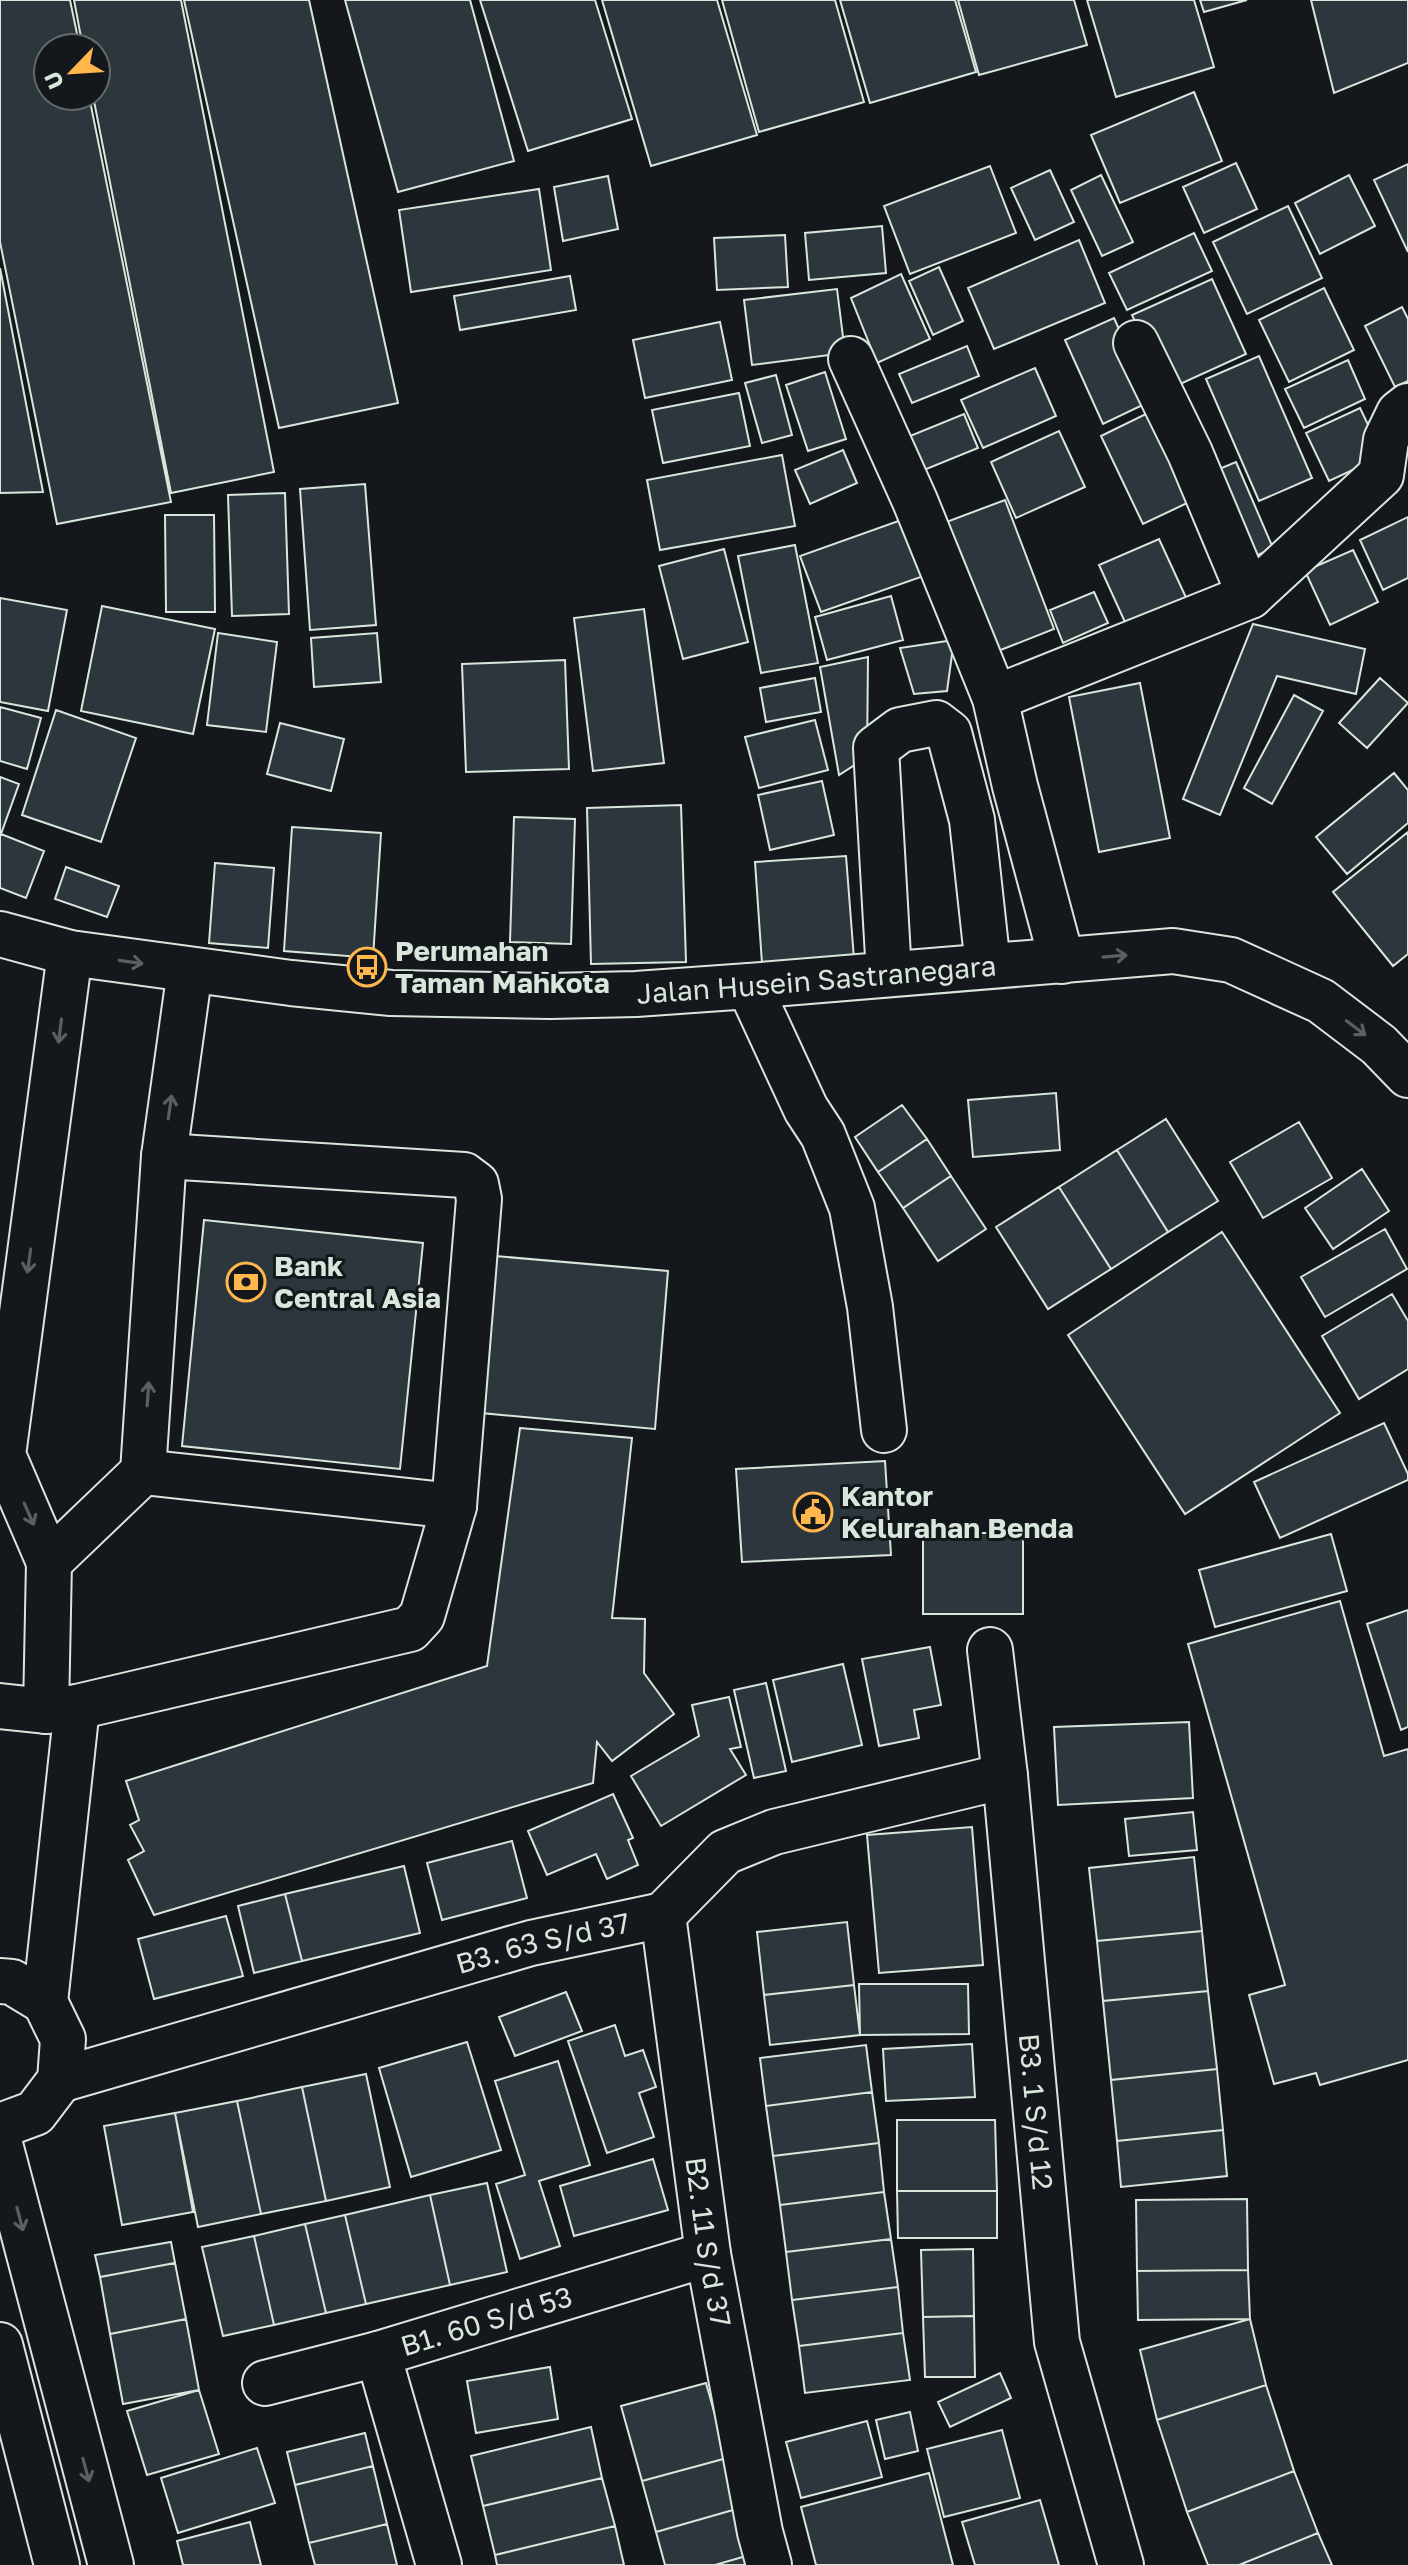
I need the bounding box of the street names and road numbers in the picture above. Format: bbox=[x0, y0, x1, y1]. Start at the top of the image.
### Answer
street label: Jalan Husein Sastranegara bbox=[635, 949, 997, 1010]
street label: B3. 63 S/d 37 bbox=[452, 1906, 633, 1980]
street label: B3. 1 S/d 12 bbox=[1013, 2032, 1060, 2191]
street label: B2. 11 S/d 37 bbox=[679, 2155, 738, 2329]
street label: B1. 60 S/d 53 bbox=[397, 2279, 576, 2362]

